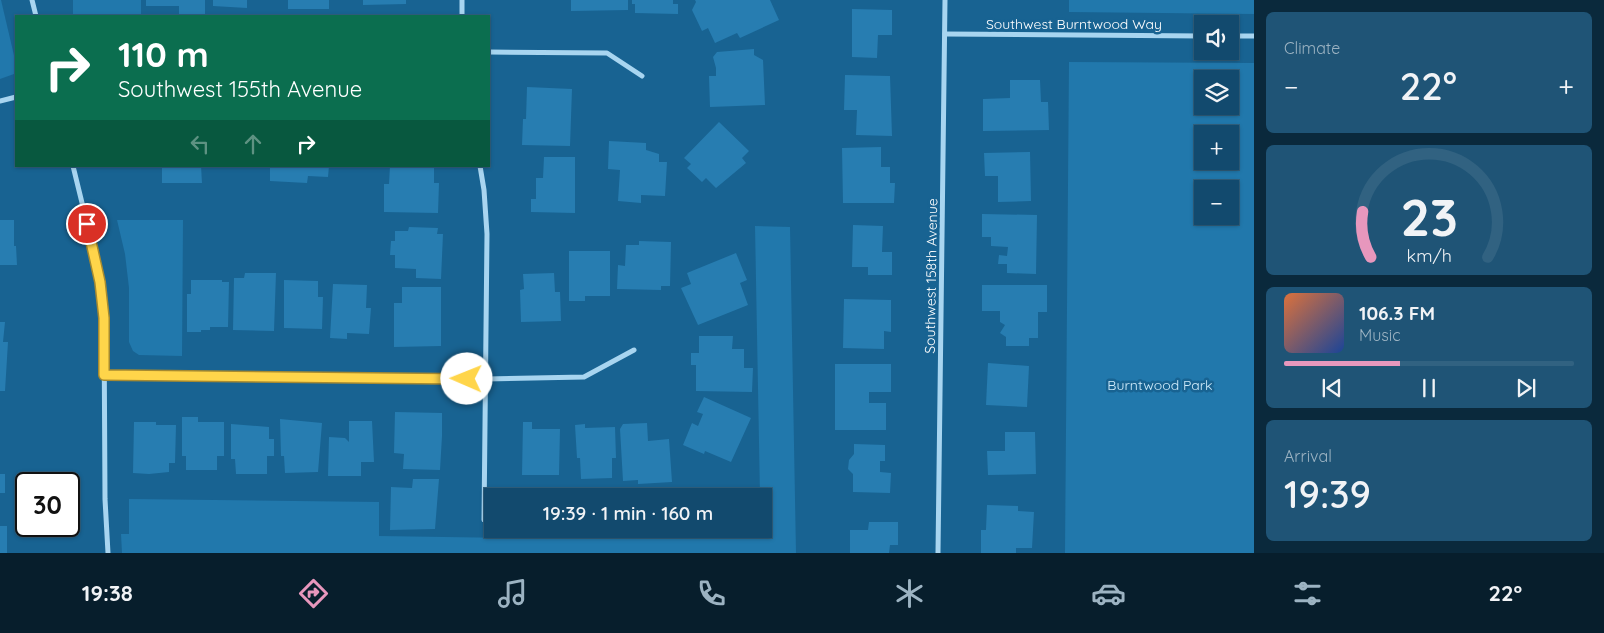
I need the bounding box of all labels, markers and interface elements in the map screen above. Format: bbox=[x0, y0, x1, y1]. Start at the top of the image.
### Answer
street label: Southwest Burntwood Way bbox=[986, 15, 1162, 33]
map controls bbox=[1194, 15, 1239, 225]
button: sound bbox=[1194, 15, 1239, 60]
text: 110 m bbox=[118, 32, 209, 76]
icon: right bbox=[35, 35, 100, 100]
text: Climate bbox=[1284, 38, 1340, 58]
text: 22° bbox=[1400, 62, 1457, 110]
text: − bbox=[1284, 69, 1299, 104]
text: + bbox=[1558, 69, 1574, 104]
button: layers bbox=[1194, 70, 1239, 115]
text: Southwest 155th Avenue bbox=[118, 75, 362, 103]
button: + bbox=[1194, 125, 1239, 170]
icon: left bbox=[186, 130, 214, 158]
icon: ahead bbox=[239, 130, 267, 158]
icon: right bbox=[292, 130, 320, 158]
button: − bbox=[1194, 180, 1239, 225]
text: 23 bbox=[1400, 184, 1458, 249]
street label: Southwest 158th Avenue bbox=[921, 198, 941, 354]
pin bbox=[66, 203, 108, 245]
icon: arrive bbox=[73, 210, 101, 238]
text: km/h bbox=[1406, 244, 1452, 266]
text: 106.3 FM bbox=[1359, 301, 1435, 325]
text: Music bbox=[1359, 325, 1401, 345]
position arrow bbox=[440, 352, 492, 404]
icon: previous bbox=[1318, 374, 1346, 402]
icon: pause bbox=[1415, 374, 1443, 402]
icon: next bbox=[1512, 374, 1540, 402]
park label: Burntwood Park bbox=[1107, 376, 1213, 394]
text: Arrival bbox=[1284, 446, 1332, 466]
text: 19:39 bbox=[1284, 470, 1371, 518]
speed limit sign: 30 bbox=[15, 472, 80, 537]
text: 19:39 · 1 min · 160 m bbox=[543, 501, 713, 525]
icon: directions bbox=[296, 576, 331, 611]
icon: music bbox=[495, 576, 530, 611]
icon: phone bbox=[694, 576, 729, 611]
icon: climate bbox=[892, 576, 927, 611]
icon: car bbox=[1091, 576, 1126, 611]
icon: filters bbox=[1290, 576, 1325, 611]
text: 19:38 bbox=[82, 579, 133, 607]
text: 22° bbox=[1488, 579, 1522, 607]

